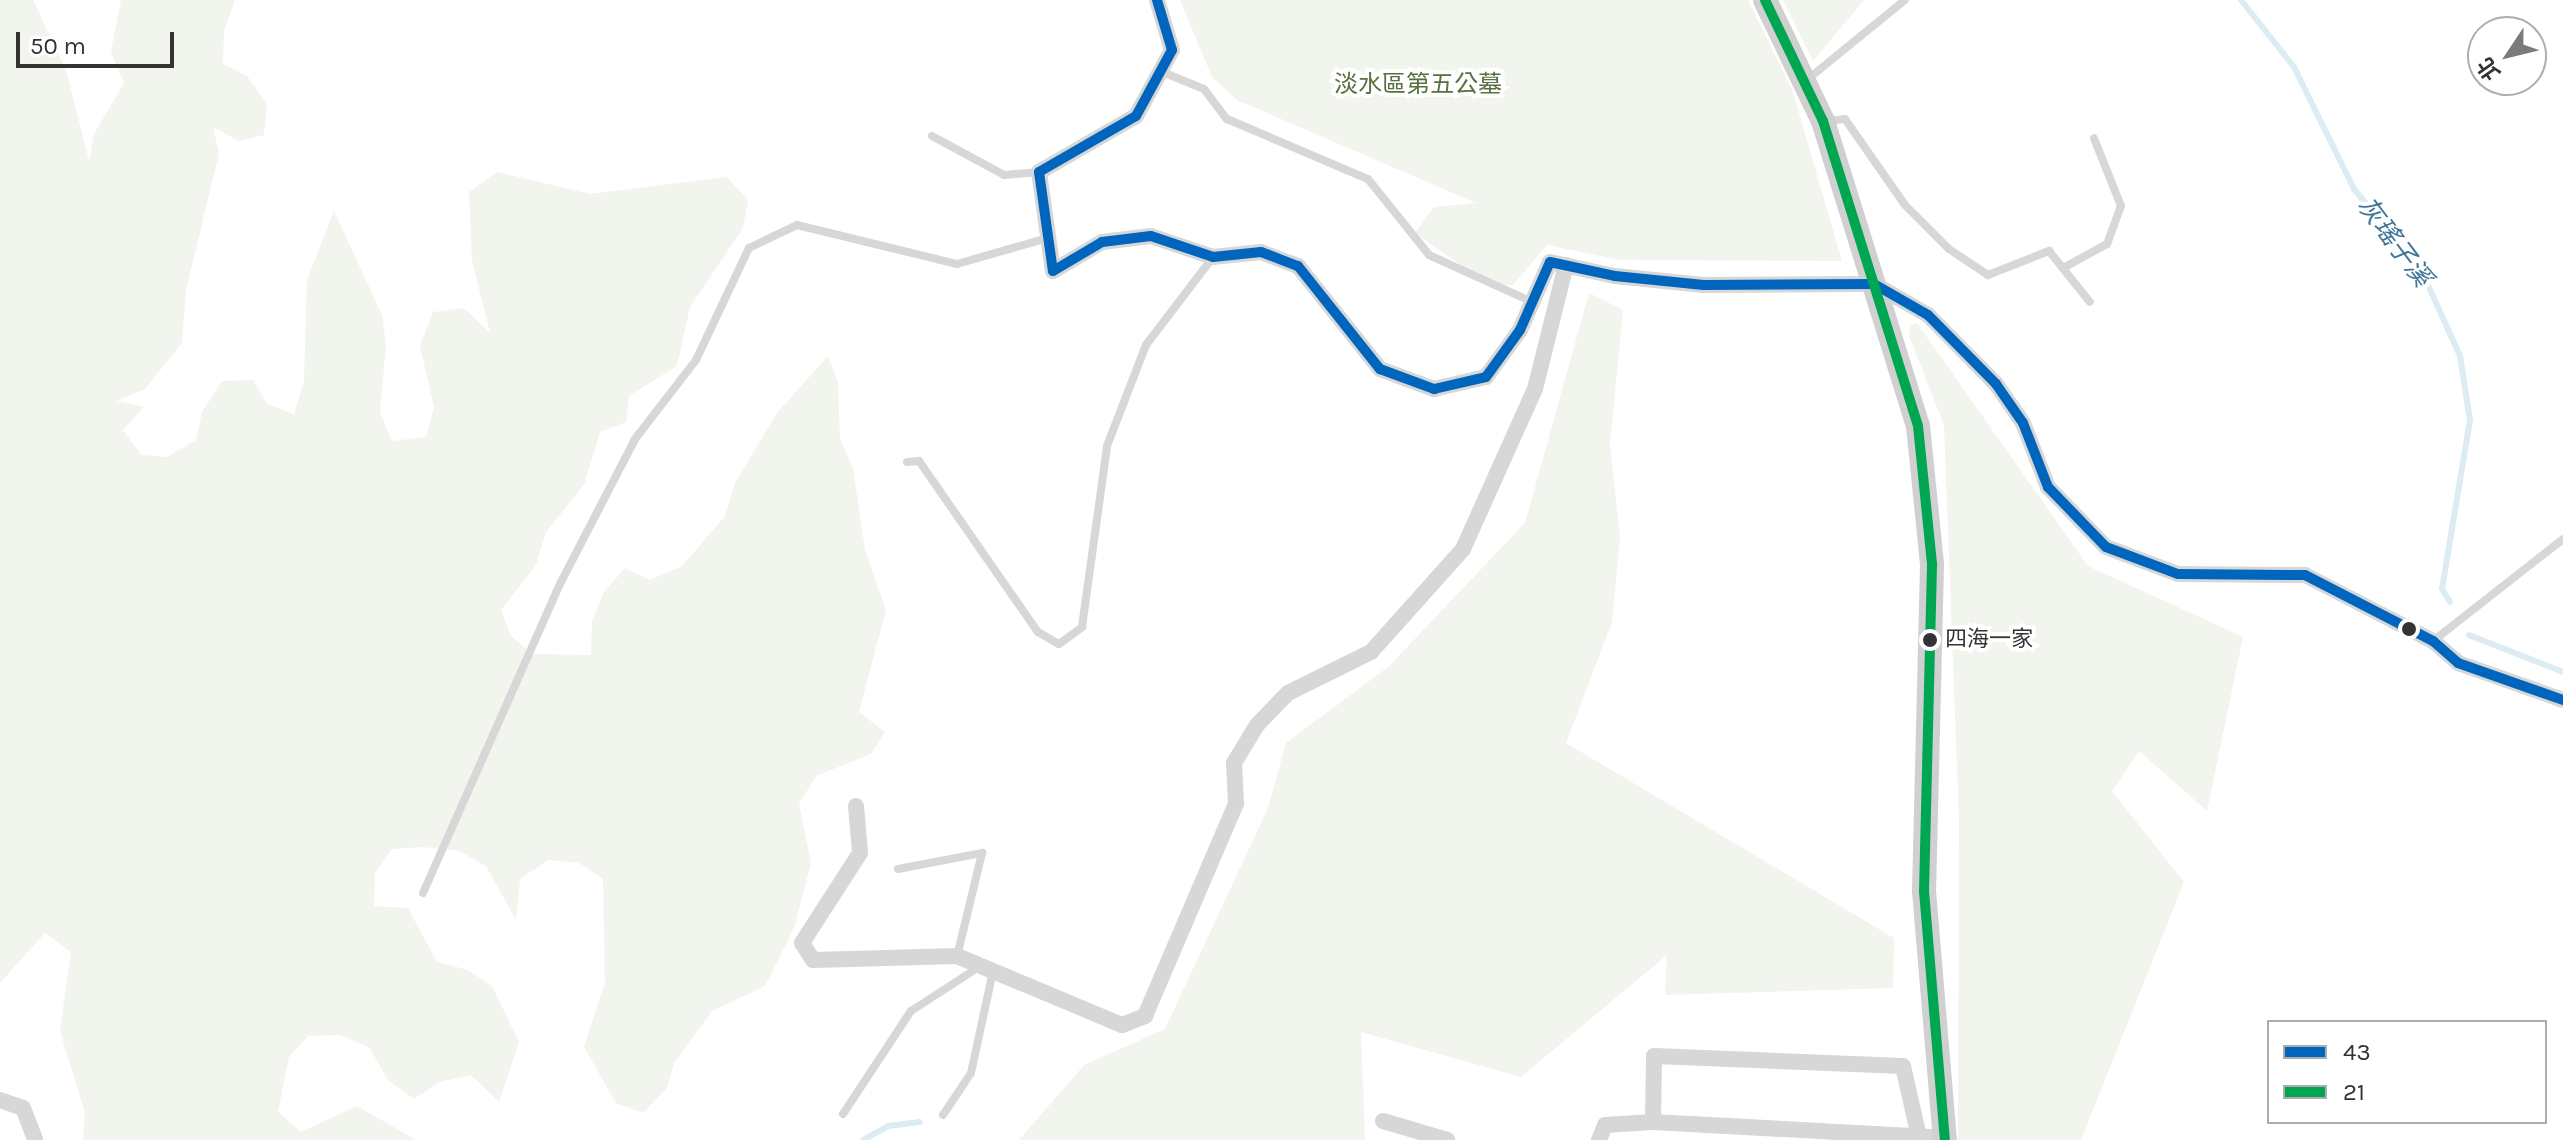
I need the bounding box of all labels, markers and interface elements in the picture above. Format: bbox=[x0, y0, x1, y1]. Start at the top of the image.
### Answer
scale bar bbox=[20, 16, 178, 66]
north arrow bbox=[2467, 16, 2547, 96]
text: 50 m bbox=[30, 32, 86, 60]
text: 北 bbox=[2472, 52, 2506, 85]
park label: 淡水區第五公墓 bbox=[1334, 71, 1502, 99]
water label: 灰瑤子溪 bbox=[2350, 191, 2438, 293]
unlabelled marker bbox=[2401, 621, 2417, 637]
place label: 四海一家 bbox=[1945, 627, 2033, 653]
marker: 四海一家 bbox=[1922, 632, 1938, 648]
legend bbox=[2267, 1020, 2547, 1124]
text: 43 bbox=[2343, 1038, 2371, 1066]
text: 21 bbox=[2343, 1078, 2365, 1106]

